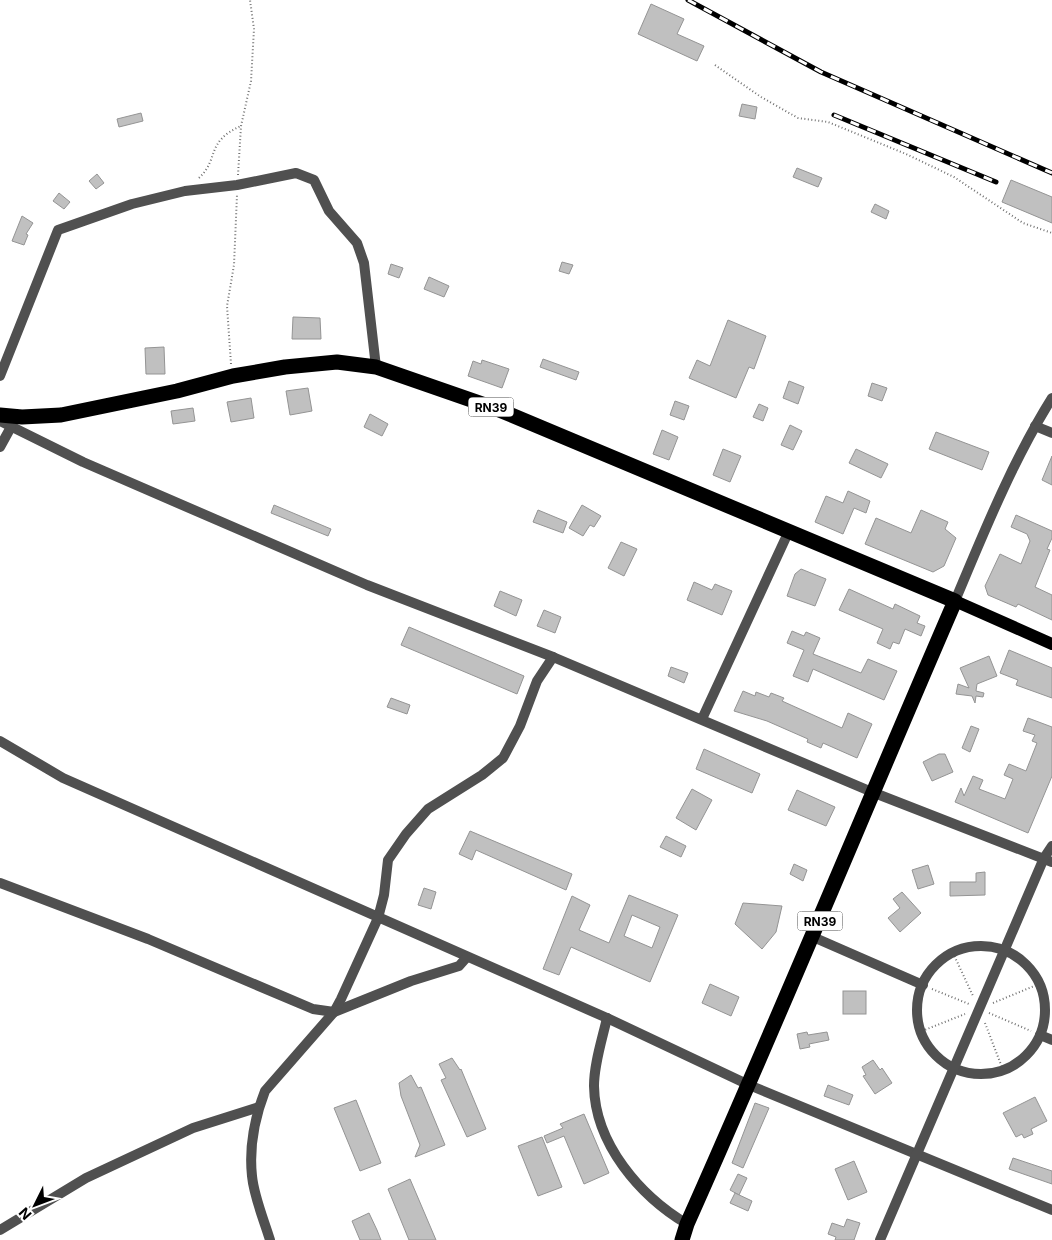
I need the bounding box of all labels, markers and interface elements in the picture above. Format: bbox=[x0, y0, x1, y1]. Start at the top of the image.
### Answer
road number: RN39 bbox=[468, 398, 514, 417]
road number: RN39 bbox=[798, 911, 842, 930]
north arrow bbox=[10, 1180, 60, 1230]
text: N bbox=[15, 1204, 35, 1224]

